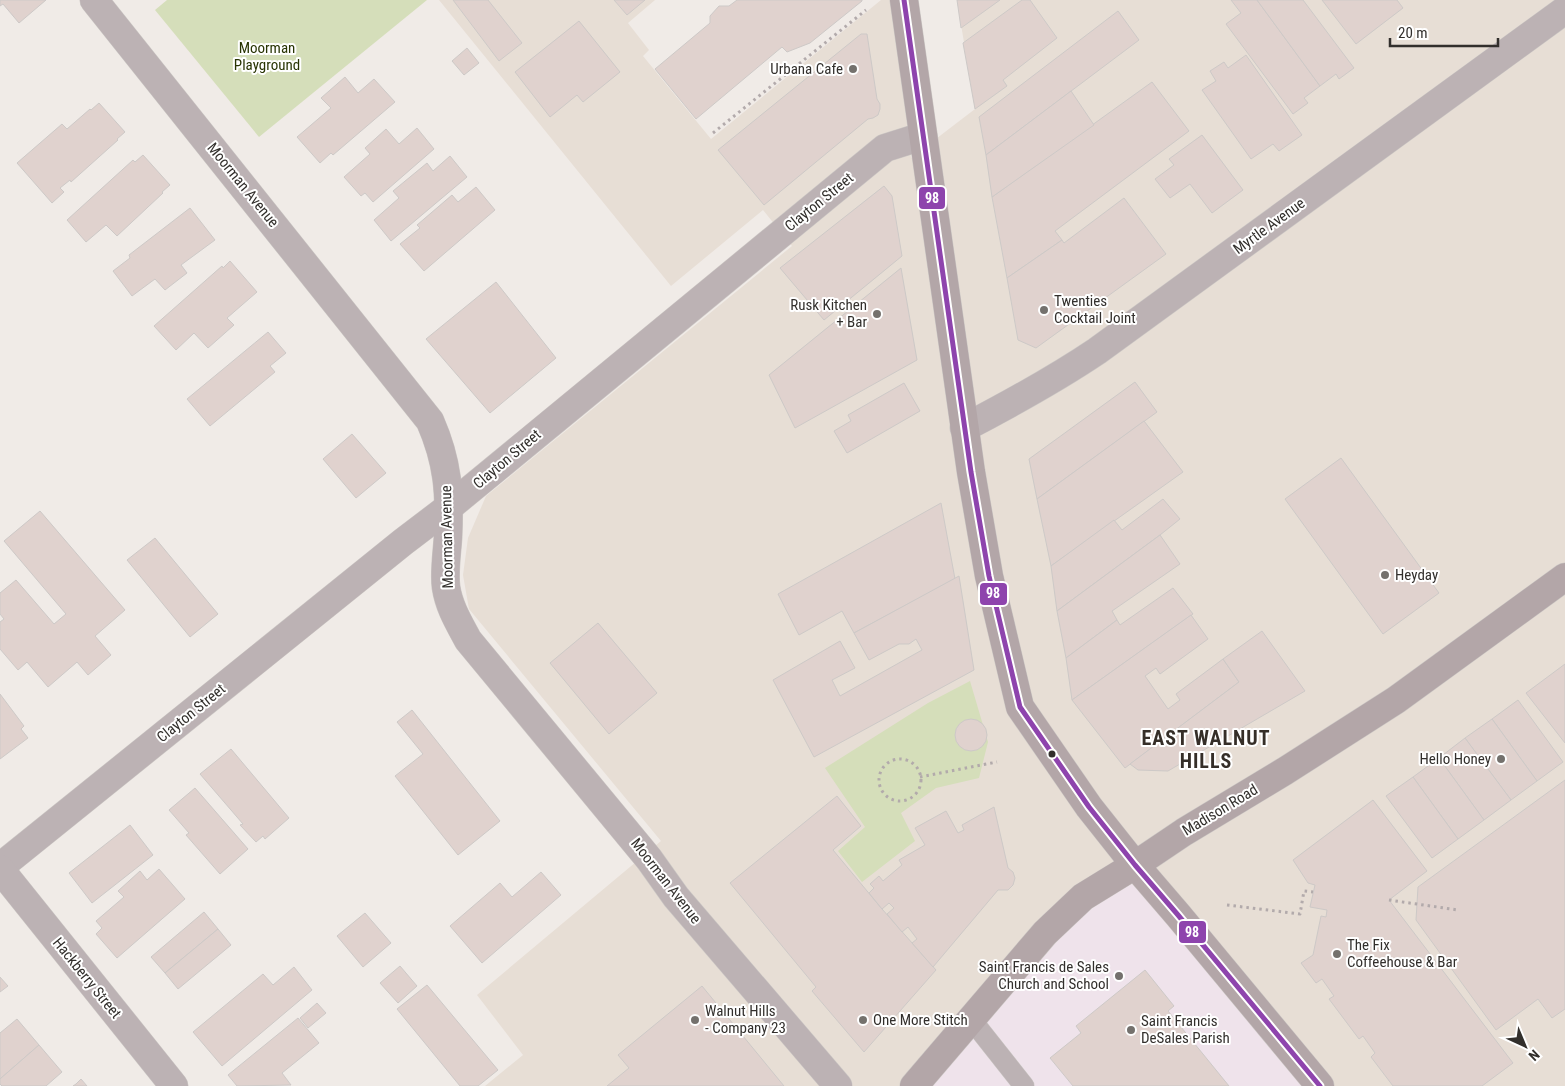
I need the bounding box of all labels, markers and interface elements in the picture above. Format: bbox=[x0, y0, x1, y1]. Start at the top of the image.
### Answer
scale bar bbox=[1390, 15, 1498, 47]
text: 20 m bbox=[1398, 24, 1428, 42]
park label: Moorman Playground bbox=[234, 39, 300, 74]
place label: Urbana Cafe bbox=[770, 60, 843, 78]
marker: Urbana Cafe bbox=[847, 63, 859, 75]
street label: Moorman Avenue bbox=[203, 139, 283, 231]
street label: Clayton Street bbox=[781, 169, 857, 235]
line badge: 98 bbox=[918, 186, 946, 210]
text: 98 bbox=[925, 190, 939, 206]
street label: Myrtle Avenue bbox=[1230, 194, 1308, 258]
place label: Twenties Cocktail Joint bbox=[1054, 292, 1136, 327]
place label: Rusk Kitchen + Bar bbox=[790, 296, 867, 331]
marker: Twenties Cocktail Joint bbox=[1038, 304, 1050, 316]
marker: Rusk Kitchen + Bar bbox=[871, 308, 883, 320]
street label: Clayton Street bbox=[469, 425, 545, 493]
street label: Moorman Avenue bbox=[437, 485, 457, 589]
place label: Heyday bbox=[1395, 566, 1438, 584]
marker: Heyday bbox=[1379, 569, 1391, 581]
line badge: 98 bbox=[979, 582, 1008, 606]
text: 98 bbox=[986, 585, 1000, 601]
street label: Clayton Street bbox=[153, 680, 229, 746]
district label: EAST WALNUT HILLS bbox=[1141, 726, 1271, 773]
unlabelled marker bbox=[1047, 749, 1057, 759]
place label: Hello Honey bbox=[1420, 750, 1491, 768]
marker: Hello Honey bbox=[1495, 753, 1507, 765]
street label: Madison Road bbox=[1179, 780, 1261, 840]
street label: Moorman Avenue bbox=[627, 835, 705, 927]
line badge: 98 bbox=[1178, 920, 1207, 944]
text: 98 bbox=[1185, 924, 1199, 940]
street label: Hackberry Street bbox=[49, 934, 125, 1022]
place label: The Fix Coffeehouse & Bar bbox=[1347, 936, 1458, 971]
marker: The Fix Coffeehouse & Bar bbox=[1331, 948, 1343, 960]
place label: Saint Francis de Sales Church and School bbox=[979, 958, 1109, 993]
marker: Saint Francis de Sales Church and School bbox=[1113, 970, 1125, 982]
place label: Walnut Hills - Company 23 bbox=[705, 1002, 786, 1037]
place label: One More Stitch bbox=[873, 1011, 968, 1029]
place label: Saint Francis DeSales Parish bbox=[1141, 1012, 1230, 1047]
marker: Walnut Hills - Company 23 bbox=[689, 1014, 701, 1026]
marker: One More Stitch bbox=[857, 1014, 869, 1026]
north arrow bbox=[1500, 1021, 1550, 1071]
marker: Saint Francis DeSales Parish bbox=[1125, 1024, 1137, 1036]
text: N bbox=[1525, 1047, 1543, 1064]

